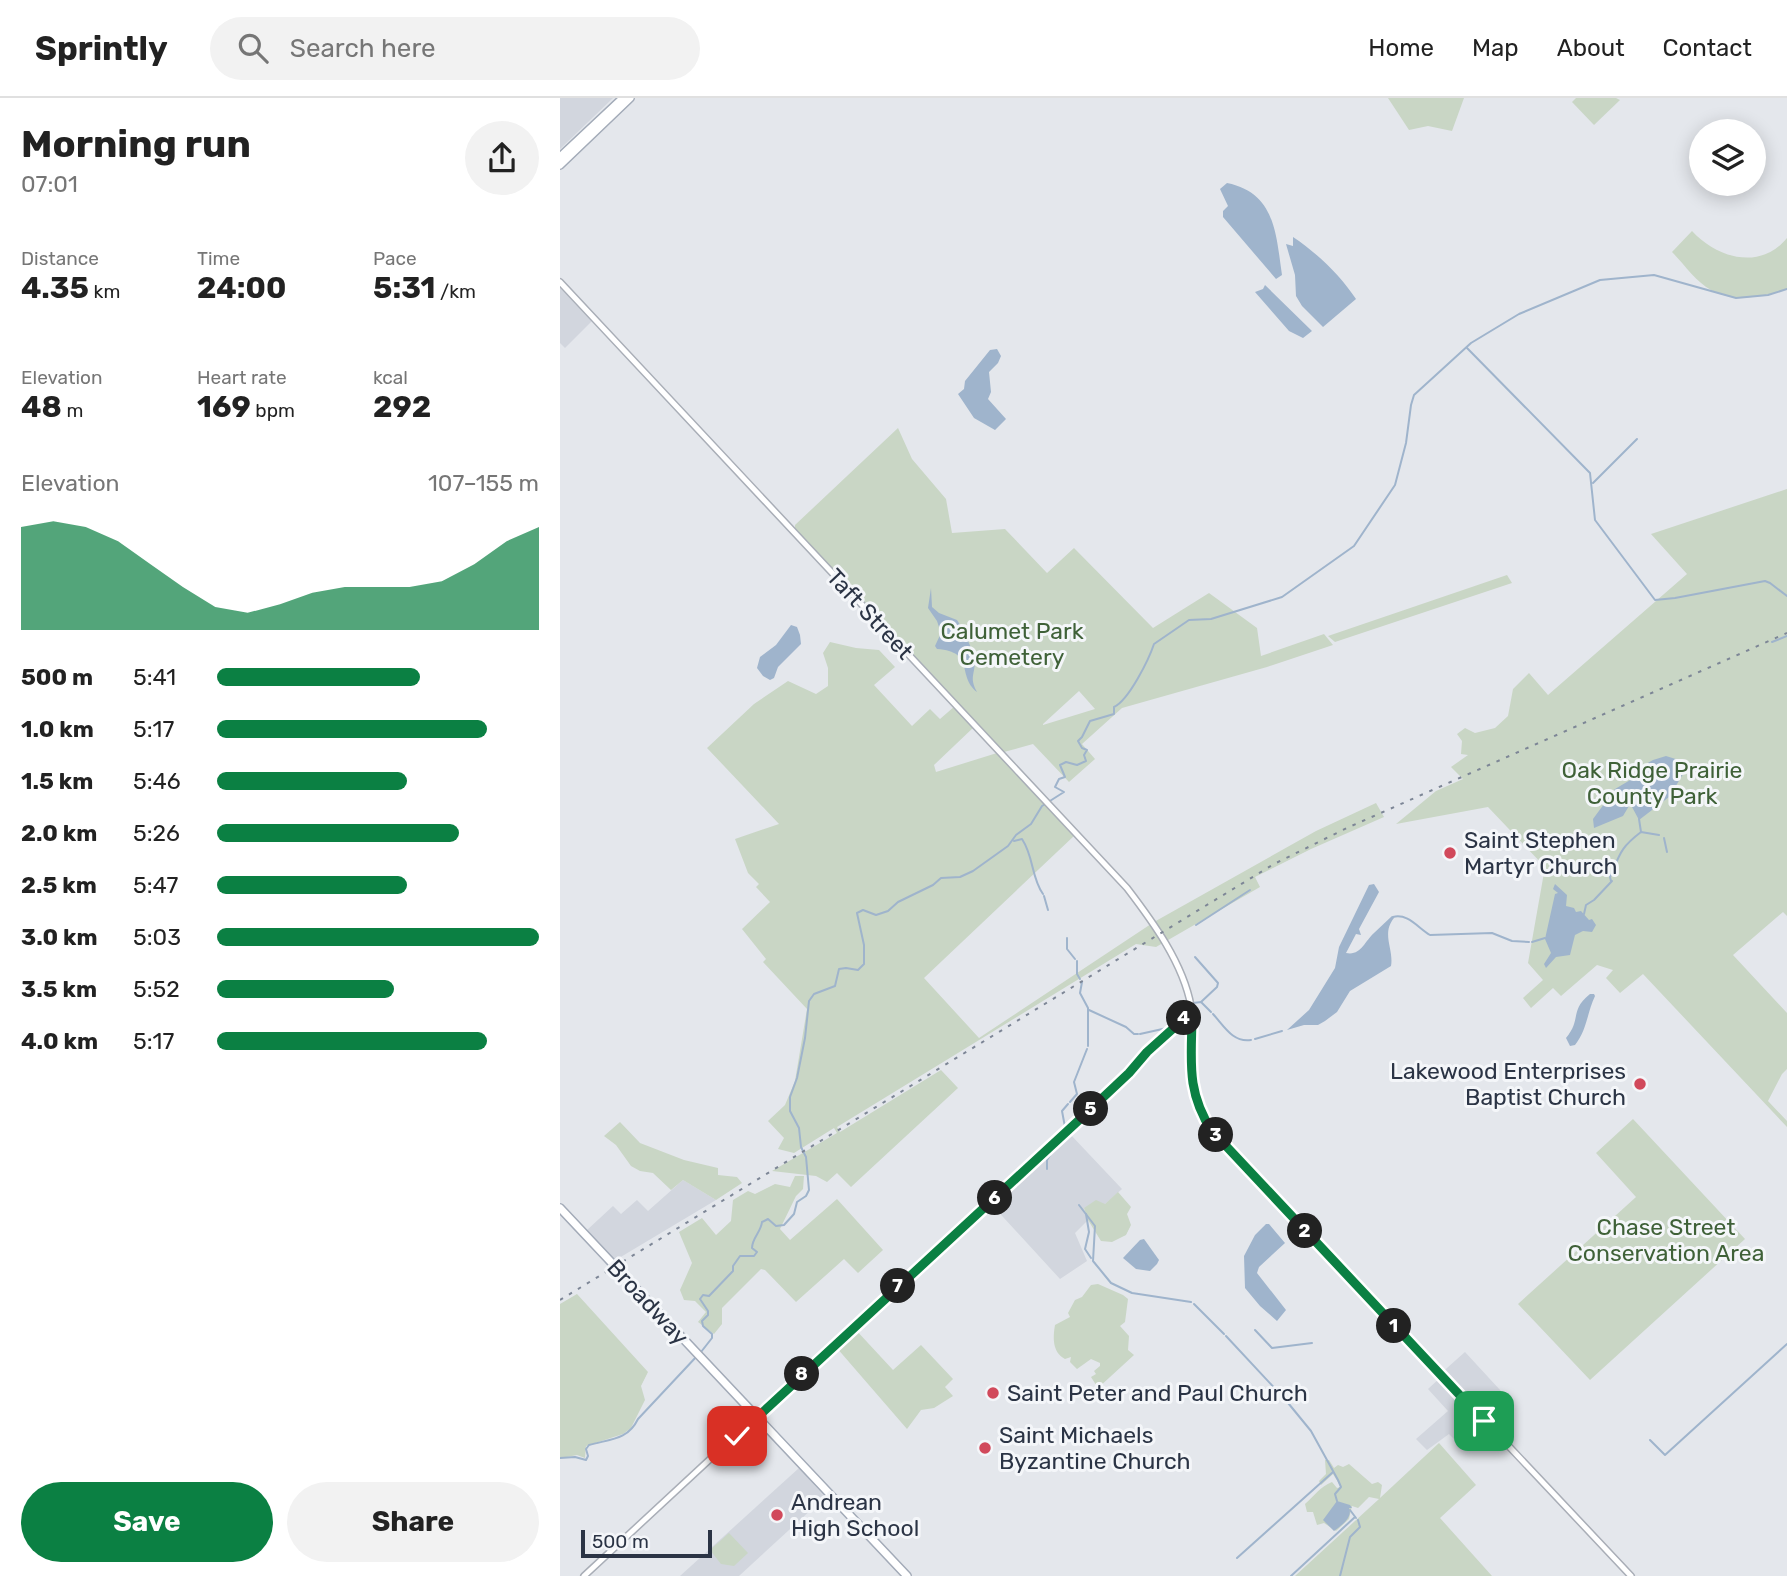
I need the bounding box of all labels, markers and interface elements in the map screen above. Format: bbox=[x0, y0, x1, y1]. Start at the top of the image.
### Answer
search box bbox=[210, 17, 700, 80]
text: Sprintly bbox=[35, 29, 168, 68]
icon: search bbox=[234, 29, 272, 67]
text: Search here bbox=[290, 33, 436, 64]
text: Home bbox=[1368, 34, 1434, 62]
text: Map bbox=[1472, 34, 1519, 62]
text: About bbox=[1557, 34, 1625, 62]
text: Contact bbox=[1663, 34, 1752, 62]
map controls bbox=[1689, 119, 1766, 196]
button: layers bbox=[1689, 119, 1766, 196]
text: Morning run bbox=[21, 121, 251, 167]
button: share bbox=[465, 121, 539, 195]
text: 07:01 bbox=[21, 170, 78, 198]
text: Distance bbox=[21, 247, 99, 270]
text: Time bbox=[197, 247, 240, 270]
text: Pace bbox=[373, 247, 417, 270]
text: 4.35 bbox=[21, 270, 89, 306]
text: 24:00 bbox=[197, 270, 286, 306]
text: 5:31 bbox=[373, 270, 435, 306]
text: km bbox=[89, 280, 120, 303]
text: /km bbox=[435, 280, 476, 303]
text: Elevation bbox=[21, 366, 102, 389]
text: Heart rate bbox=[197, 366, 287, 389]
text: kcal bbox=[373, 366, 408, 389]
text: 48 bbox=[21, 389, 62, 425]
text: 169 bbox=[197, 389, 251, 425]
text: 292 bbox=[373, 389, 431, 425]
text: m bbox=[62, 399, 83, 422]
text: bpm bbox=[251, 399, 295, 422]
text: Elevation bbox=[21, 469, 120, 497]
text: 107–155 m bbox=[428, 469, 539, 497]
street label: Taft Street bbox=[821, 563, 919, 665]
park label: Calumet Park Cemetery bbox=[940, 617, 1084, 671]
text: 500 m bbox=[21, 663, 93, 691]
text: 5:41 bbox=[133, 663, 176, 691]
text: 1.0 km bbox=[21, 715, 94, 743]
text: 5:17 bbox=[133, 715, 174, 743]
park label: Oak Ridge Prairie County Park bbox=[1562, 756, 1742, 810]
text: 1.5 km bbox=[21, 767, 93, 795]
text: 5:46 bbox=[133, 767, 181, 795]
text: 2.0 km bbox=[21, 819, 97, 847]
text: 5:26 bbox=[133, 819, 180, 847]
place label: Saint Stephen Martyr Church bbox=[1464, 826, 1618, 880]
marker: Saint Stephen Martyr Church bbox=[1442, 845, 1458, 861]
text: 2.5 km bbox=[21, 871, 97, 899]
text: 5:47 bbox=[133, 871, 178, 899]
text: 3.0 km bbox=[21, 923, 98, 951]
text: 5:03 bbox=[133, 923, 181, 951]
text: 3.5 km bbox=[21, 975, 97, 1003]
text: 5:52 bbox=[133, 975, 180, 1003]
pin: 4 bbox=[1166, 1000, 1202, 1035]
text: 4 bbox=[1177, 1006, 1190, 1029]
text: 4.0 km bbox=[21, 1027, 98, 1055]
text: 5:17 bbox=[133, 1027, 174, 1055]
place label: Lakewood Enterprises Baptist Church bbox=[1390, 1057, 1626, 1111]
marker: Lakewood Enterprises Baptist Church bbox=[1632, 1076, 1648, 1092]
pin: 5 bbox=[1074, 1091, 1108, 1126]
text: 5 bbox=[1084, 1097, 1097, 1120]
pin: 3 bbox=[1198, 1118, 1234, 1152]
text: 3 bbox=[1209, 1123, 1222, 1146]
pin: 6 bbox=[978, 1180, 1012, 1216]
text: 6 bbox=[988, 1186, 1001, 1209]
park label: Chase Street Conservation Area bbox=[1568, 1213, 1764, 1267]
pin: 2 bbox=[1288, 1214, 1322, 1248]
text: 2 bbox=[1298, 1219, 1311, 1242]
street label: Broadway bbox=[601, 1253, 695, 1351]
pin: 7 bbox=[880, 1268, 916, 1304]
text: 7 bbox=[892, 1274, 903, 1297]
pin: 1 bbox=[1376, 1308, 1412, 1344]
text: 1 bbox=[1389, 1314, 1398, 1337]
pin: 8 bbox=[784, 1356, 820, 1392]
text: 8 bbox=[795, 1362, 808, 1385]
place label: Saint Peter and Paul Church bbox=[1007, 1379, 1308, 1407]
marker: Saint Peter and Paul Church bbox=[985, 1385, 1001, 1401]
pin bbox=[1454, 1391, 1514, 1451]
icon: arrive bbox=[1465, 1402, 1503, 1440]
pin bbox=[707, 1406, 767, 1466]
icon: check bbox=[718, 1417, 756, 1455]
place label: Saint Michaels Byzantine Church bbox=[999, 1421, 1191, 1475]
marker: Saint Michaels Byzantine Church bbox=[977, 1440, 993, 1456]
button: Save bbox=[21, 1482, 273, 1562]
button: Share bbox=[287, 1482, 539, 1562]
place label: Andrean High School bbox=[791, 1488, 919, 1542]
marker: Andrean High School bbox=[769, 1507, 785, 1523]
scale bar bbox=[581, 1527, 712, 1559]
text: 500 m bbox=[592, 1530, 649, 1553]

